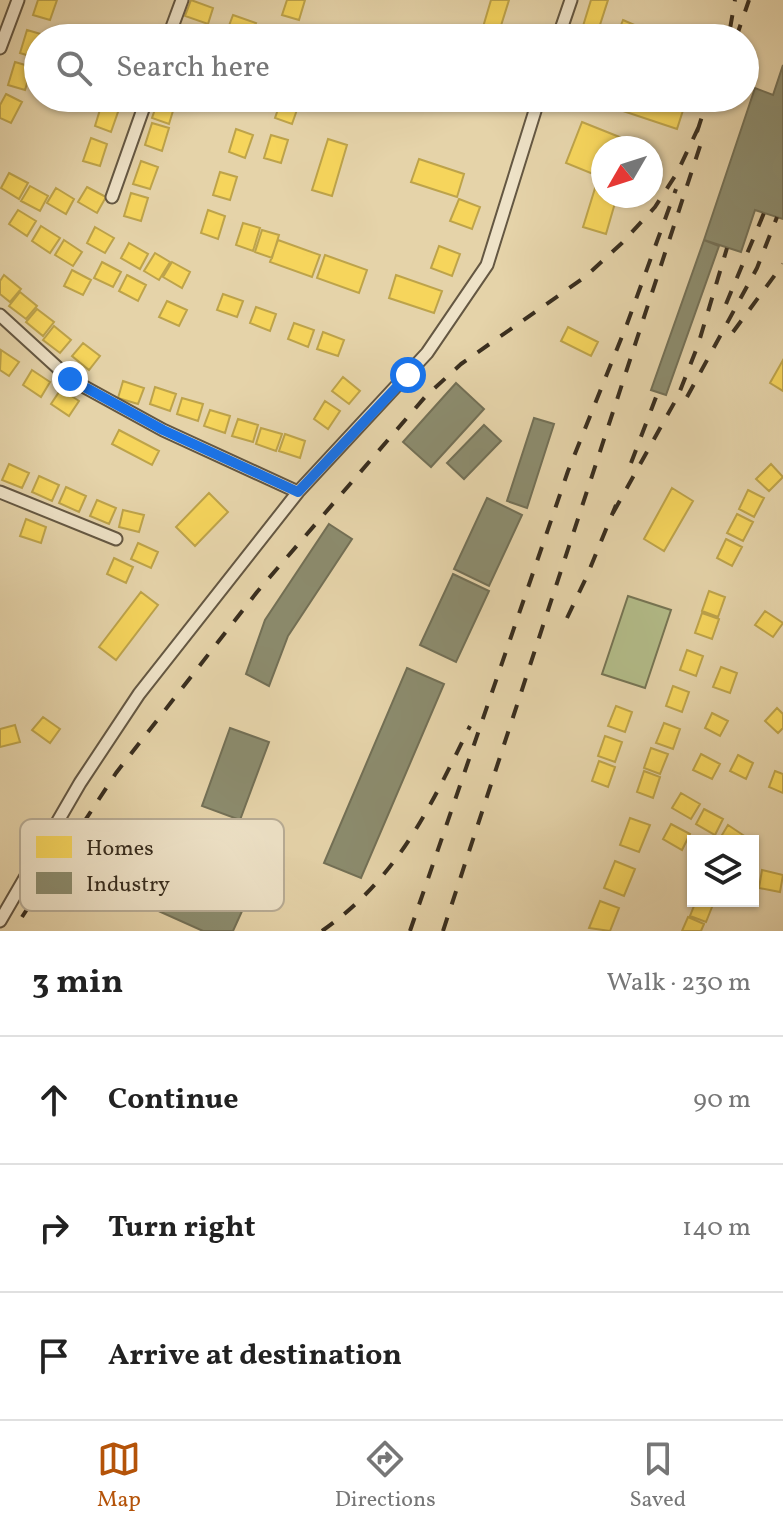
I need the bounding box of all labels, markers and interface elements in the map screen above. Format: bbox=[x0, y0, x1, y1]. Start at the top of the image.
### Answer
search box bbox=[24, 24, 759, 112]
icon: search bbox=[52, 46, 96, 90]
text: Search here bbox=[116, 47, 270, 89]
north arrow bbox=[591, 136, 663, 208]
route start bbox=[390, 357, 426, 393]
route end bbox=[52, 361, 88, 397]
legend bbox=[20, 819, 284, 911]
text: Homes bbox=[86, 834, 154, 865]
map controls bbox=[687, 835, 759, 907]
button: layers bbox=[687, 835, 759, 907]
text: Industry bbox=[86, 870, 170, 901]
text: 3 min bbox=[32, 960, 123, 1007]
text: Walk · 230 m bbox=[607, 965, 751, 1001]
icon: ahead bbox=[32, 1078, 76, 1122]
text: Continue bbox=[108, 1079, 239, 1121]
text: 90 m bbox=[693, 1082, 751, 1118]
icon: right bbox=[32, 1206, 76, 1250]
text: Turn right bbox=[108, 1207, 256, 1249]
text: 140 m bbox=[682, 1210, 751, 1246]
icon: arrive bbox=[32, 1334, 76, 1378]
text: Arrive at destination bbox=[108, 1335, 402, 1377]
tab: Map bbox=[97, 1437, 141, 1516]
tab: Directions bbox=[335, 1437, 436, 1516]
tab: Saved bbox=[629, 1437, 686, 1516]

